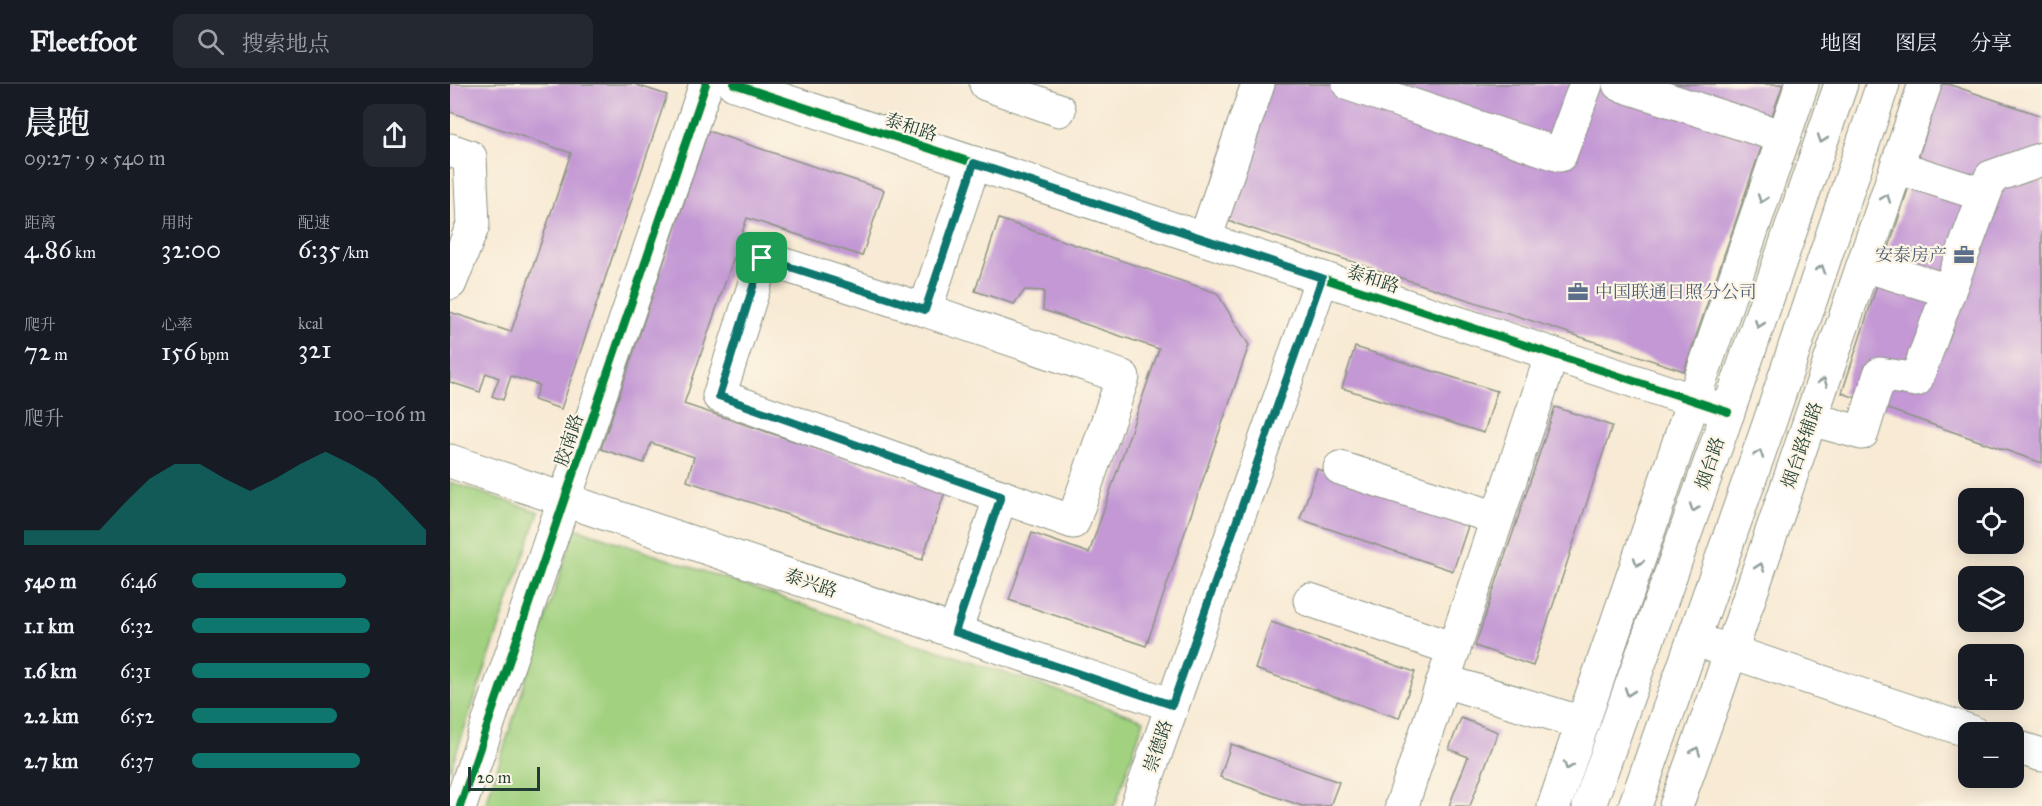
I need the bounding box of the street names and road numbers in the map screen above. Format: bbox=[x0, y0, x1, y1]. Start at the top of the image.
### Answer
street label: 泰和路 bbox=[882, 108, 940, 146]
street label: 泰和路 bbox=[1344, 260, 1402, 298]
street label: 烟台路辅路 bbox=[1777, 399, 1827, 491]
street label: 胶南路 bbox=[550, 411, 588, 469]
street label: 烟台路 bbox=[1691, 434, 1729, 492]
street label: 泰兴路 bbox=[782, 564, 840, 602]
street label: 崇德路 bbox=[1139, 717, 1177, 775]

